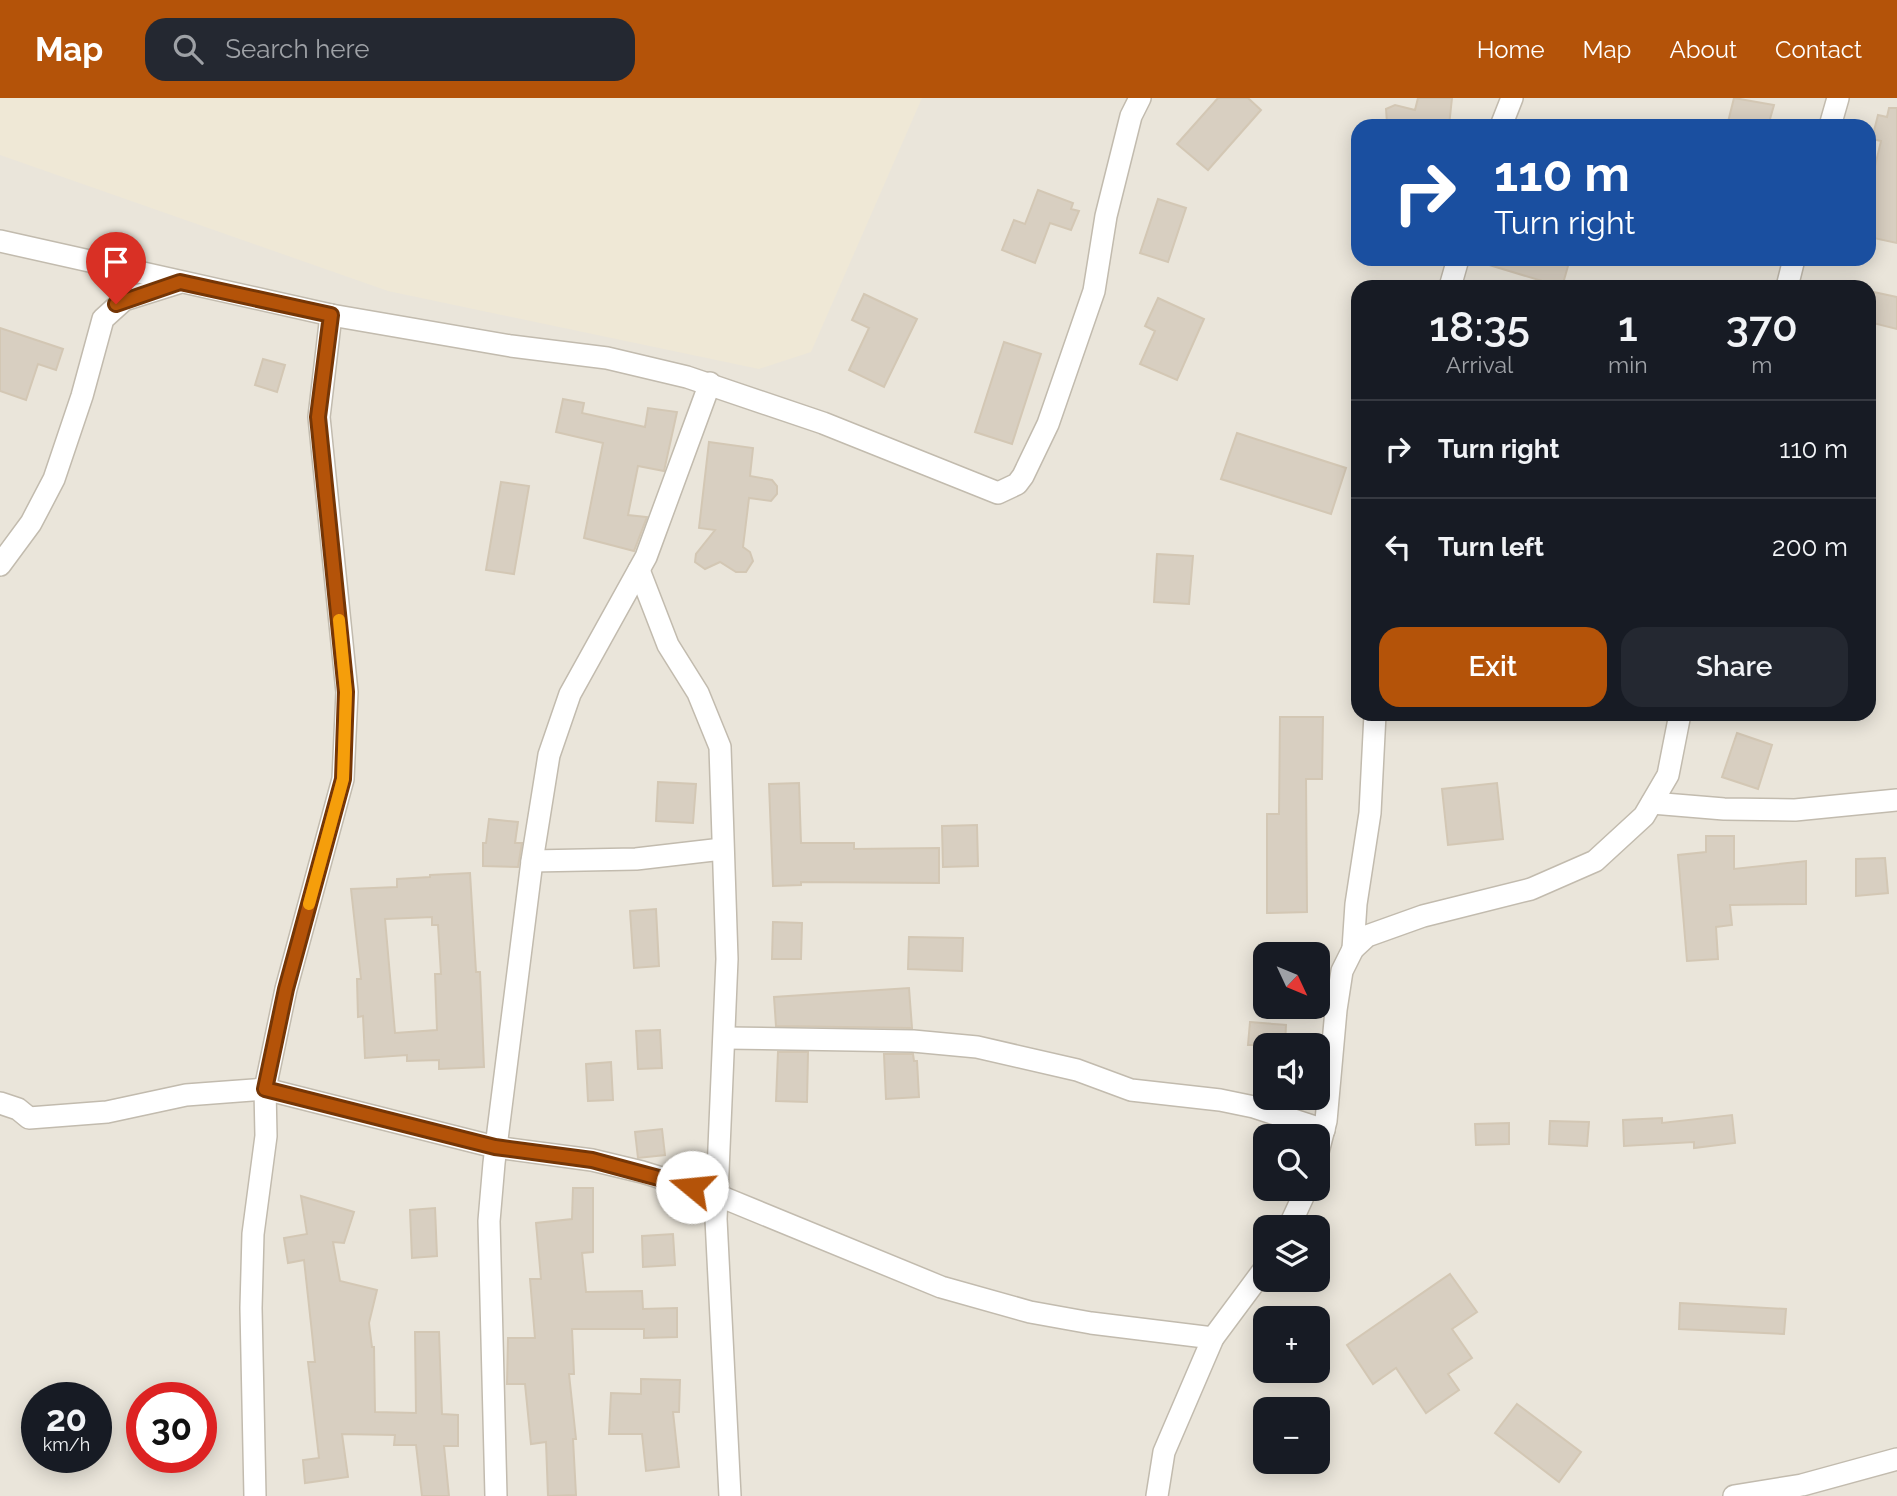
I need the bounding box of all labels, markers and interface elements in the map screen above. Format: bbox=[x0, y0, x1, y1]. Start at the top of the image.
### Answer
search box bbox=[145, 18, 635, 81]
text: Map bbox=[35, 30, 103, 69]
icon: search bbox=[169, 30, 207, 68]
text: Search here bbox=[225, 34, 370, 64]
text: Home bbox=[1477, 35, 1545, 64]
text: Map bbox=[1583, 35, 1631, 64]
text: About bbox=[1669, 35, 1737, 64]
text: Contact bbox=[1775, 35, 1862, 64]
text: 110 m bbox=[1494, 145, 1630, 202]
icon: right bbox=[1379, 147, 1470, 238]
text: Turn right bbox=[1494, 204, 1635, 241]
pin bbox=[86, 232, 146, 304]
icon: arrive bbox=[97, 243, 135, 281]
text: 18:35 bbox=[1429, 302, 1530, 351]
text: 1 bbox=[1618, 302, 1638, 351]
text: 370 bbox=[1726, 302, 1798, 351]
text: Arrival bbox=[1446, 351, 1513, 378]
text: min bbox=[1608, 351, 1648, 378]
text: m bbox=[1751, 351, 1772, 378]
icon: right bbox=[1379, 430, 1417, 468]
text: Turn right bbox=[1438, 434, 1559, 464]
text: 110 m bbox=[1779, 434, 1848, 464]
icon: left bbox=[1379, 528, 1417, 566]
text: Turn left bbox=[1438, 532, 1544, 562]
text: 200 m bbox=[1772, 532, 1848, 562]
button: Exit bbox=[1379, 627, 1607, 707]
button: Share bbox=[1621, 627, 1848, 707]
north arrow bbox=[1253, 942, 1330, 1018]
map controls bbox=[1253, 942, 1330, 1474]
button: sound bbox=[1253, 1033, 1330, 1110]
button: search bbox=[1253, 1124, 1330, 1201]
position arrow bbox=[655, 1150, 729, 1224]
button: layers bbox=[1253, 1215, 1330, 1292]
button: + bbox=[1253, 1306, 1330, 1383]
speed limit sign: 30 bbox=[126, 1382, 217, 1473]
button: − bbox=[1253, 1397, 1330, 1474]
text: 20 bbox=[46, 1398, 87, 1439]
text: km/h bbox=[43, 1434, 90, 1455]

